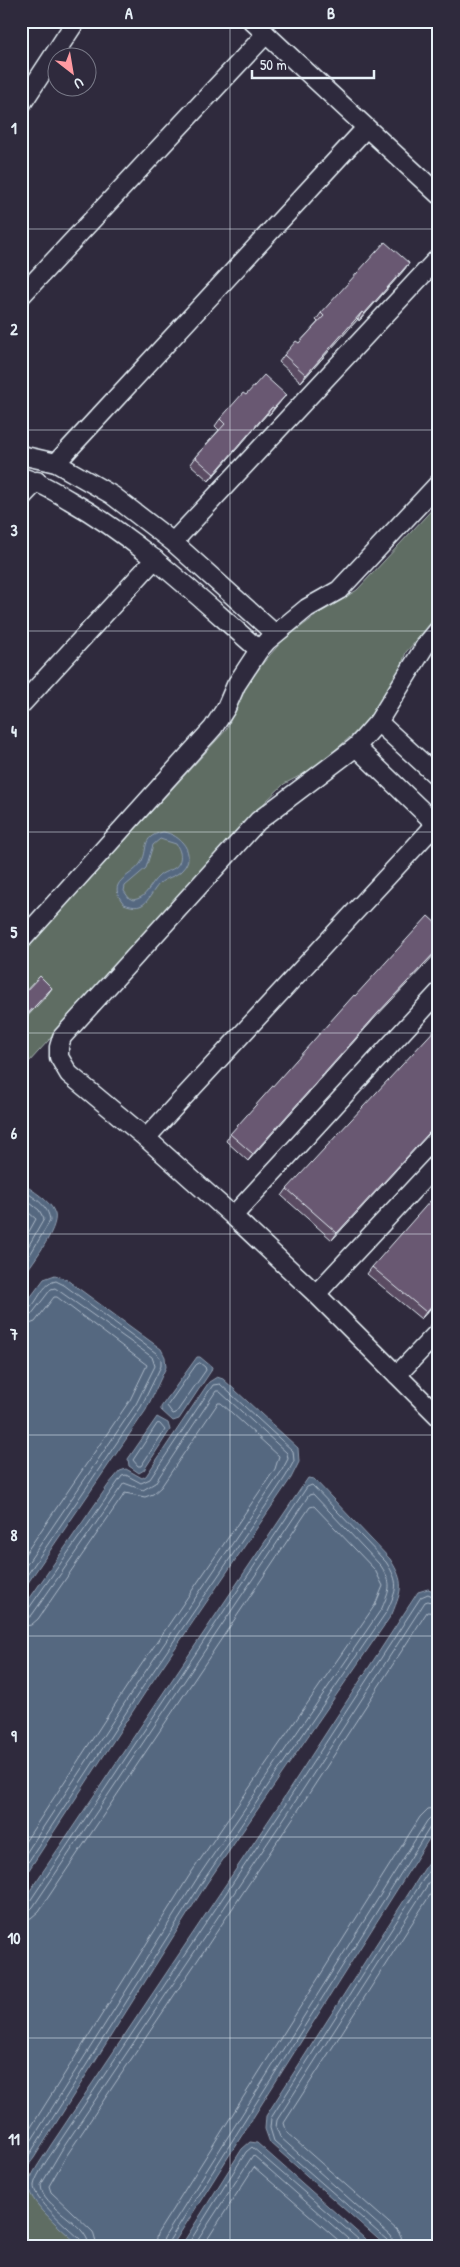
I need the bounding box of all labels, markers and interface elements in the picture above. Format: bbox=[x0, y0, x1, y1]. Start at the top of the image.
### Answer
text: A bbox=[125, 2, 133, 24]
text: B bbox=[327, 2, 335, 24]
north arrow bbox=[48, 48, 98, 98]
scale bar bbox=[252, 48, 375, 80]
text: 50 m bbox=[260, 54, 287, 75]
text: U bbox=[71, 73, 87, 94]
text: 1 bbox=[11, 117, 17, 139]
text: 2 bbox=[10, 318, 18, 340]
text: 3 bbox=[10, 519, 18, 541]
text: 4 bbox=[11, 720, 17, 742]
text: 5 bbox=[11, 921, 18, 943]
text: 6 bbox=[11, 1122, 18, 1144]
text: 7 bbox=[9, 1323, 18, 1345]
text: 8 bbox=[11, 1524, 18, 1546]
text: 9 bbox=[11, 1725, 17, 1747]
text: 10 bbox=[8, 1927, 20, 1949]
text: 11 bbox=[8, 2128, 20, 2150]

